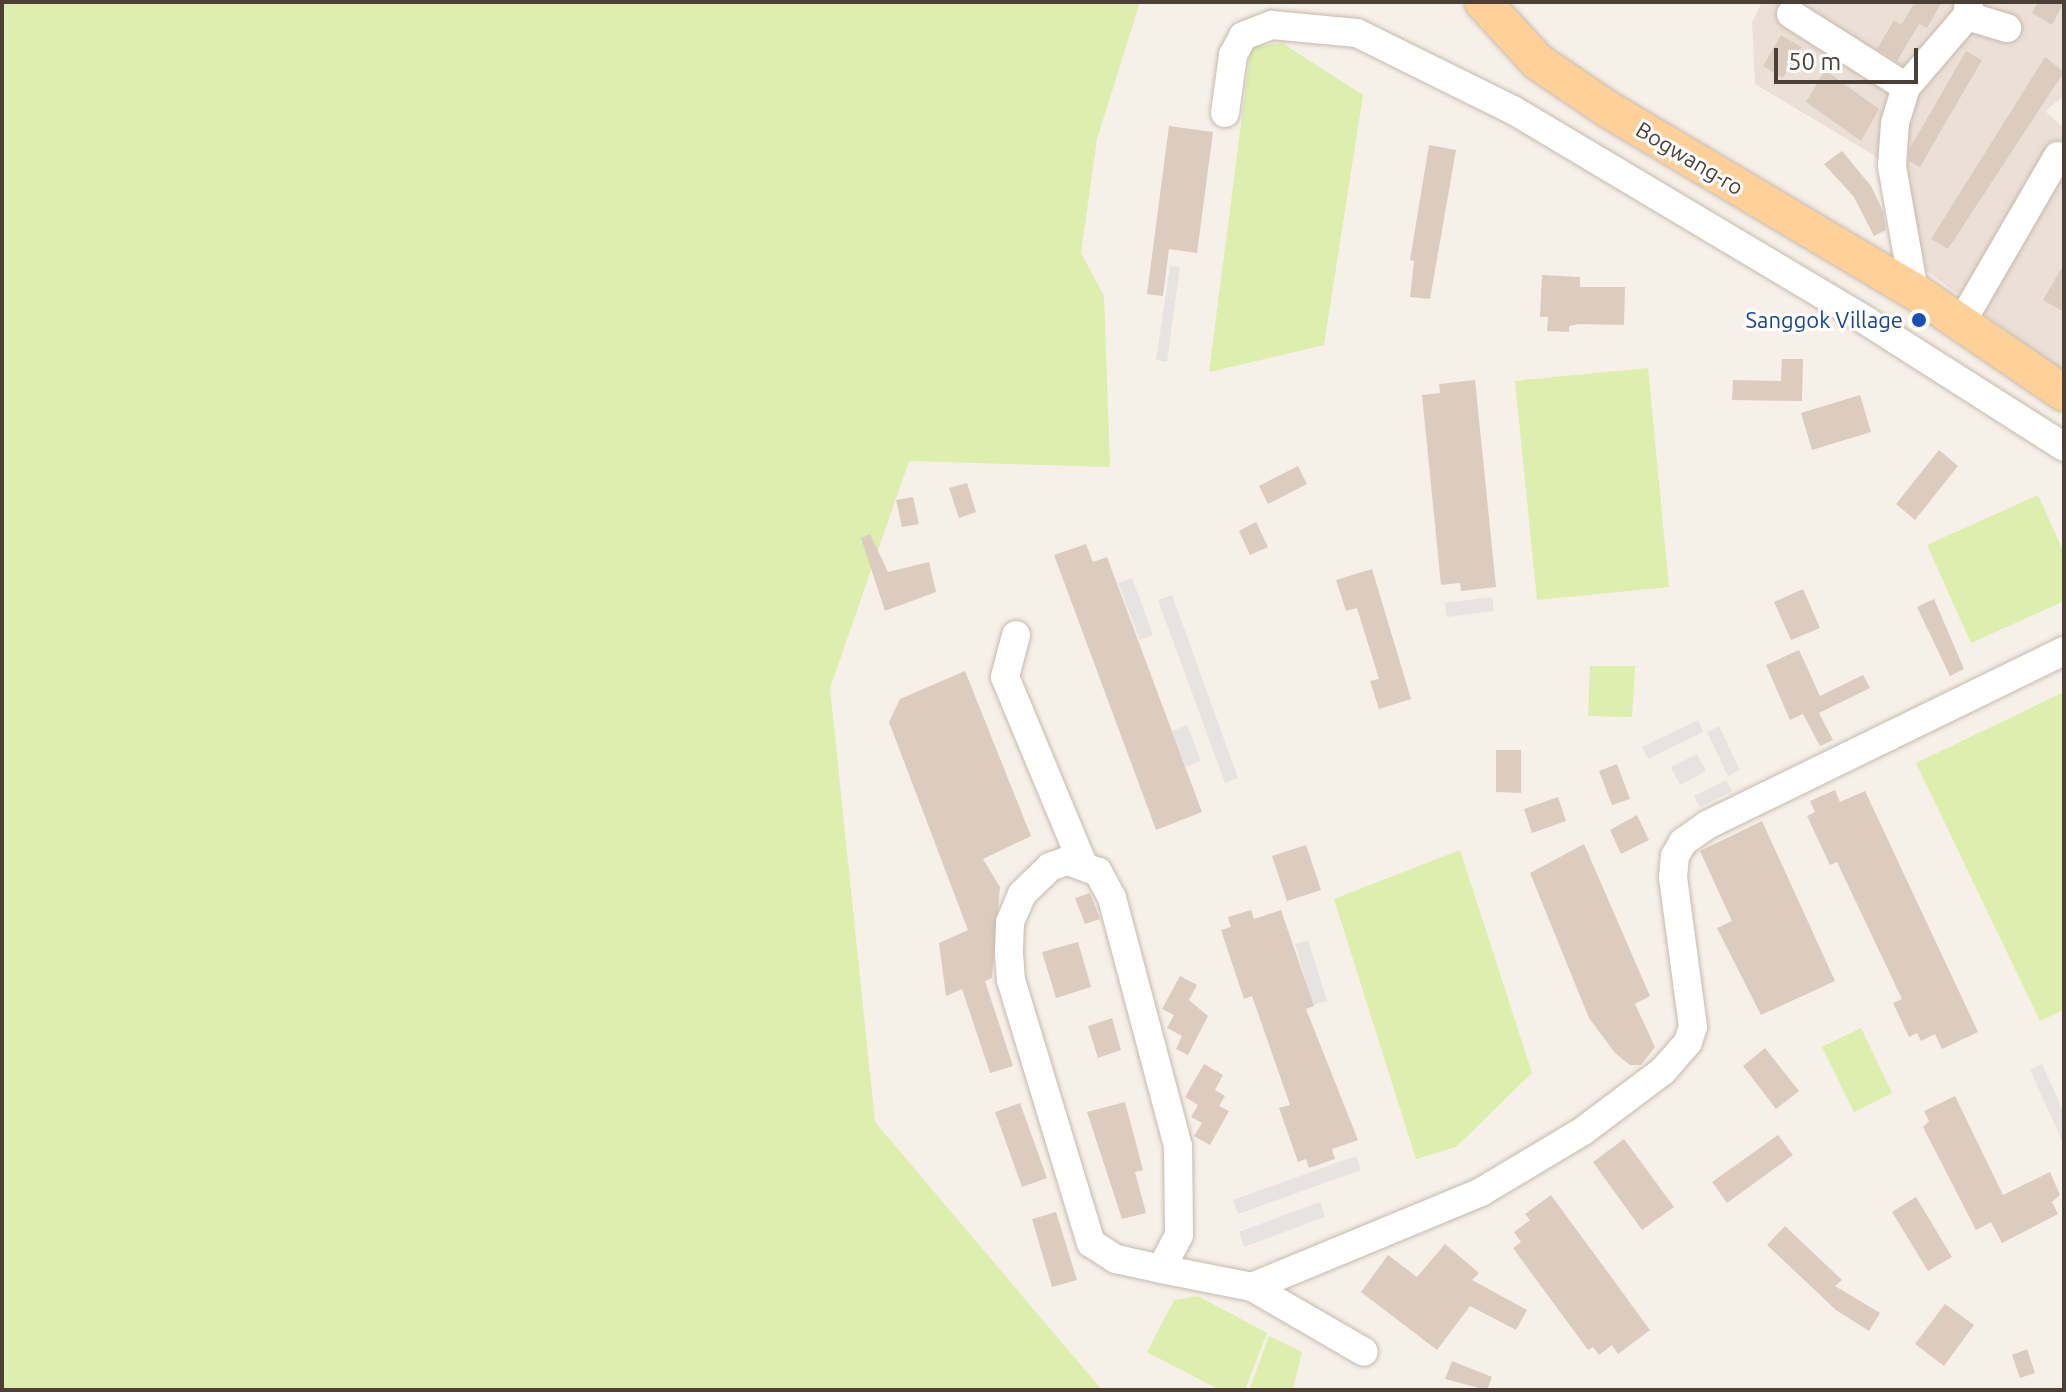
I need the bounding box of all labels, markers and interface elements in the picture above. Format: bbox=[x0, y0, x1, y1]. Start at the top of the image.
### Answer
scale bar bbox=[1778, 32, 1922, 82]
text: 50 m bbox=[1788, 48, 1841, 75]
street label: Bogwang-ro bbox=[1632, 116, 1748, 200]
place label: Sanggok Village bbox=[1746, 307, 1903, 333]
marker: Sanggok Village bbox=[1910, 311, 1928, 329]

